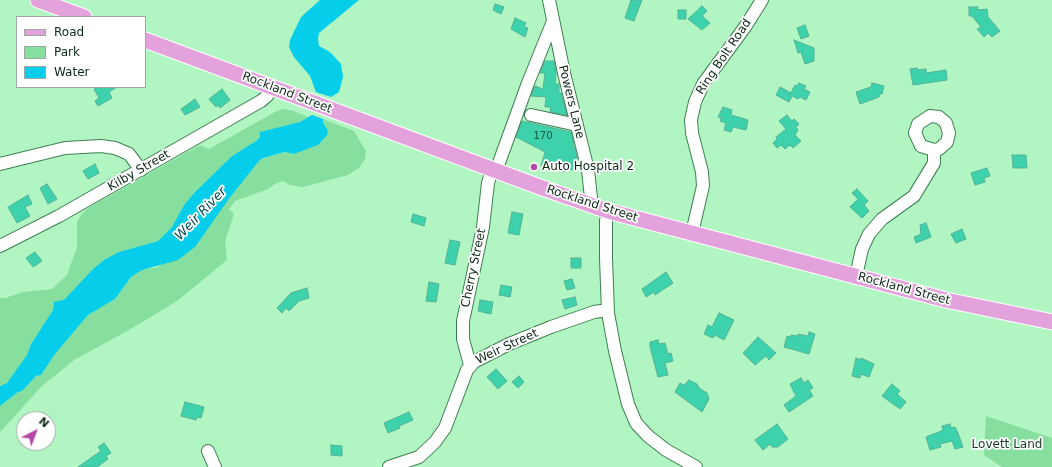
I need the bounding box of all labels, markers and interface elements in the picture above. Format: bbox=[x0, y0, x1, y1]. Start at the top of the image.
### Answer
legend bbox=[16, 16, 146, 88]
street label: Ring Bolt Road bbox=[693, 16, 755, 98]
text: Road bbox=[54, 25, 84, 39]
text: Park bbox=[54, 45, 80, 59]
street label: Powers Lane bbox=[555, 64, 587, 140]
text: Water bbox=[54, 65, 89, 79]
street label: Rockland Street bbox=[240, 69, 334, 117]
house number: 170 bbox=[533, 130, 553, 142]
street label: Kilby Street bbox=[105, 147, 173, 195]
place label: Auto Hospital 2 bbox=[542, 160, 634, 174]
marker: Auto Hospital 2 bbox=[529, 162, 539, 172]
street label: Rockland Street bbox=[545, 182, 639, 226]
water label: Weir River bbox=[172, 184, 230, 244]
street label: Cherry Street bbox=[459, 227, 489, 309]
street label: Rockland Street bbox=[856, 270, 952, 308]
street label: Weir Street bbox=[474, 326, 540, 368]
north arrow bbox=[16, 411, 56, 451]
text: N bbox=[36, 415, 51, 430]
park label: Lovett Land bbox=[972, 438, 1042, 452]

